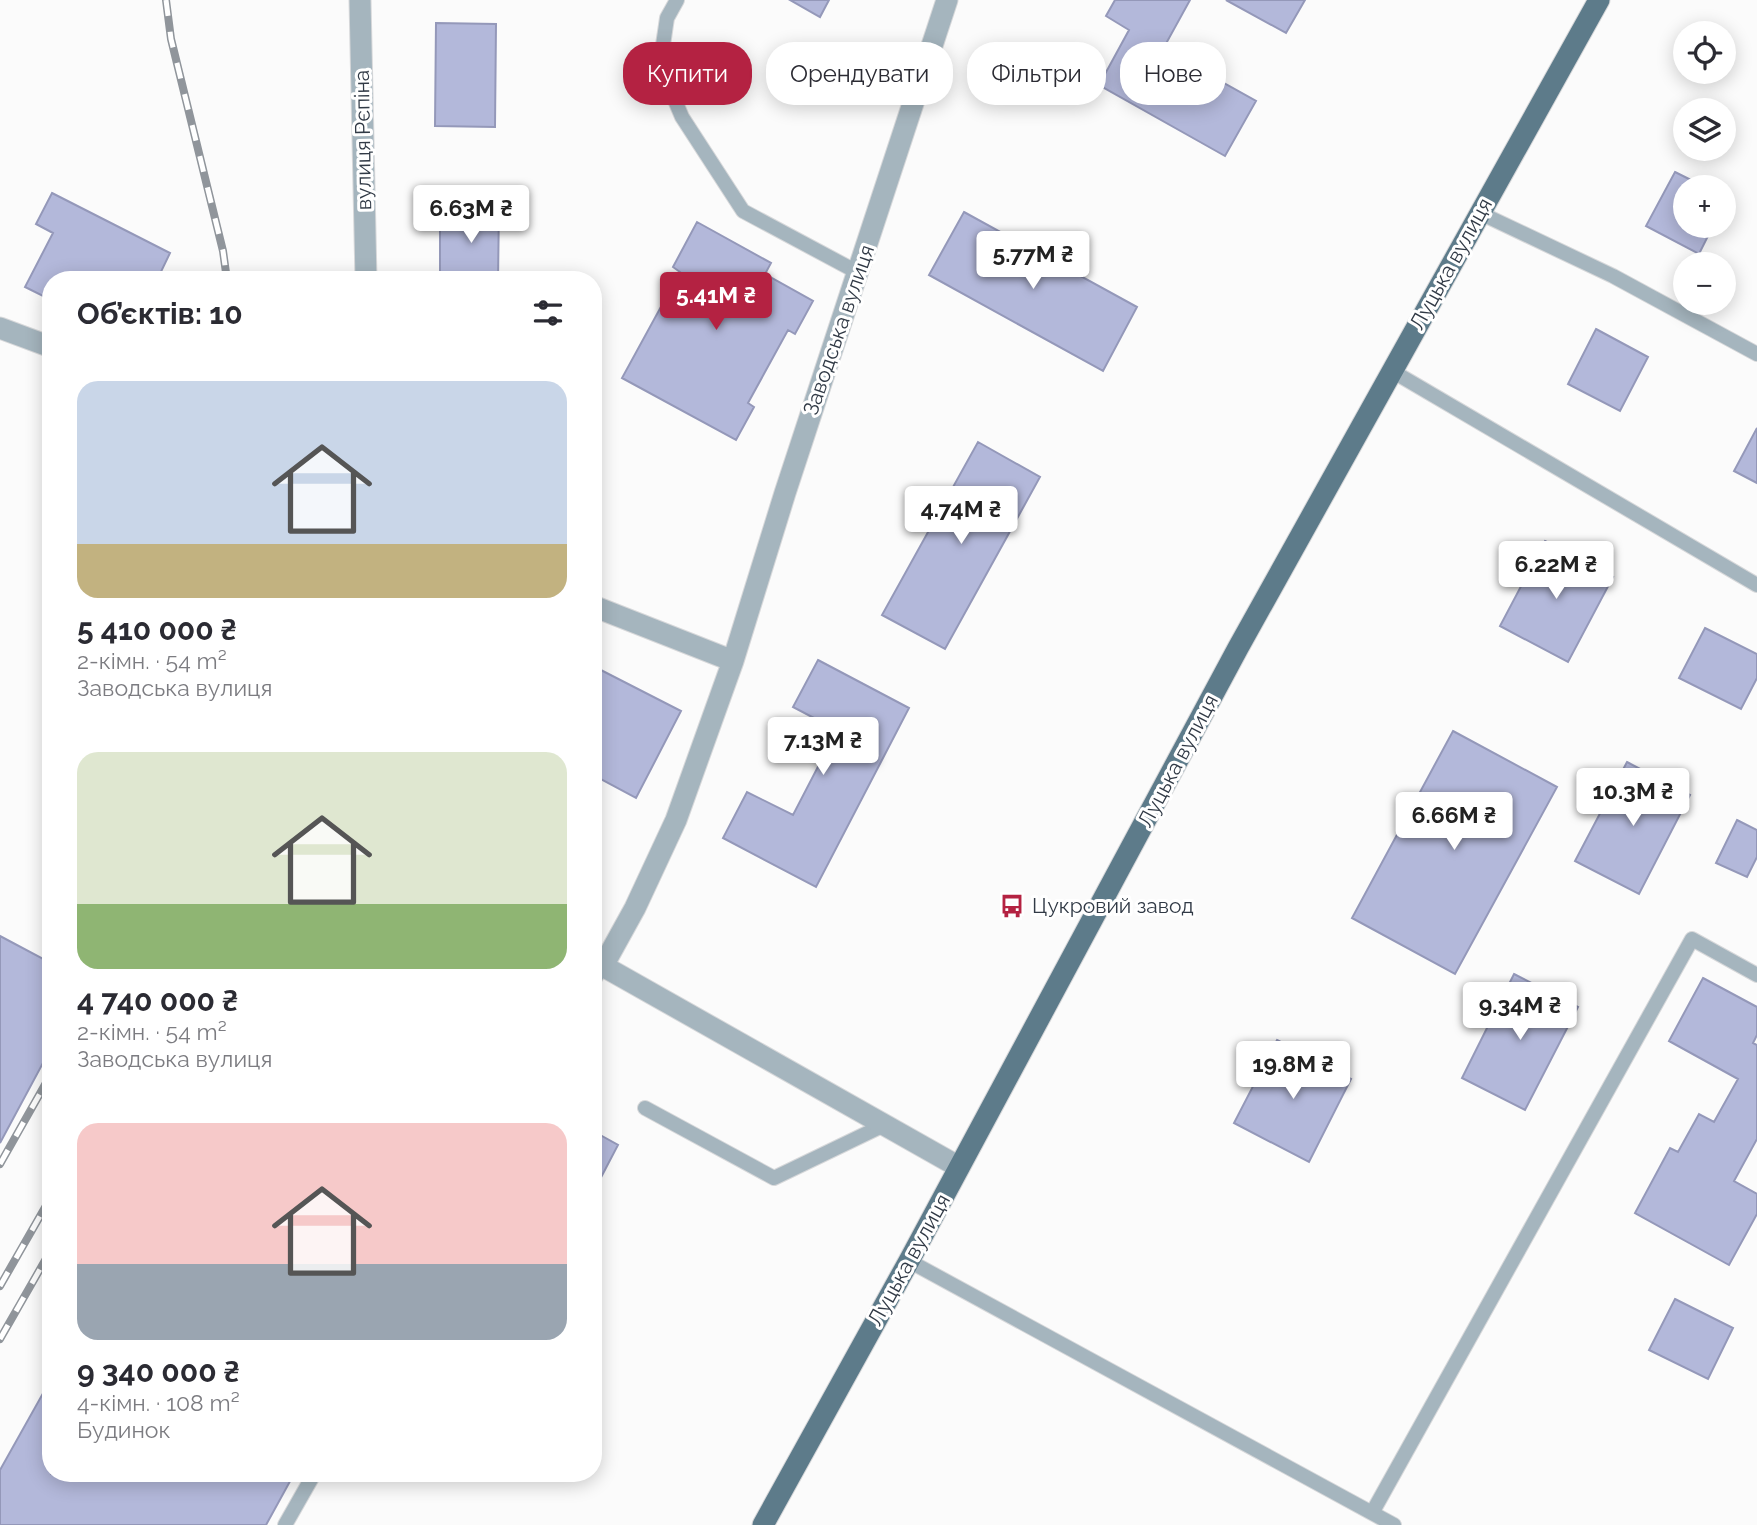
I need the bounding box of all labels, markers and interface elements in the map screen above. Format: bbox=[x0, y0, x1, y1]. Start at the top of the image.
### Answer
map controls bbox=[1673, 21, 1736, 315]
button: locate bbox=[1673, 21, 1736, 84]
chip: Купити bbox=[623, 42, 752, 105]
chip: Орендувати bbox=[766, 42, 953, 105]
chip: Фільтри bbox=[967, 42, 1106, 105]
chip: Нове bbox=[1120, 42, 1226, 105]
street label: вулиця Рєпіна bbox=[349, 70, 376, 210]
button: layers bbox=[1673, 98, 1736, 161]
button: + bbox=[1673, 175, 1736, 238]
pin: 6.63M ₴ bbox=[406, 186, 536, 245]
street label: Луцька вулиця bbox=[1404, 193, 1497, 334]
text: 6.63M ₴ bbox=[429, 194, 513, 221]
pin: 5.77M ₴ bbox=[968, 232, 1098, 291]
text: 5.77M ₴ bbox=[992, 240, 1074, 267]
street label: Заводська вулиця bbox=[798, 241, 879, 418]
button: − bbox=[1673, 252, 1736, 315]
pin: 5.41M ₴ bbox=[651, 272, 781, 332]
text: 5.41M ₴ bbox=[676, 281, 756, 308]
icon: filters bbox=[529, 294, 567, 332]
text: Об’єктів: 10 bbox=[77, 296, 243, 331]
icon: home bbox=[259, 426, 385, 552]
pin: 4.74M ₴ bbox=[896, 486, 1026, 546]
text: 4.74M ₴ bbox=[921, 495, 1001, 522]
pin: 6.22M ₴ bbox=[1491, 542, 1621, 601]
text: 6.22M ₴ bbox=[1515, 550, 1597, 577]
text: 5 410 000 ₴ bbox=[77, 612, 237, 647]
text: 2-кімн. · 54 m² bbox=[77, 647, 227, 674]
text: Заводська вулиця bbox=[77, 674, 272, 701]
street label: Луцька вулиця bbox=[1132, 690, 1223, 831]
pin: 7.13M ₴ bbox=[758, 718, 888, 777]
text: 7.13M ₴ bbox=[784, 726, 862, 753]
pin: 10.3M ₴ bbox=[1568, 768, 1698, 828]
text: 10.3M ₴ bbox=[1592, 777, 1674, 804]
pin: 6.66M ₴ bbox=[1389, 792, 1519, 852]
icon: home bbox=[259, 797, 385, 923]
text: 6.66M ₴ bbox=[1412, 801, 1496, 828]
bus stop icon: Цукровий завод bbox=[998, 892, 1026, 920]
place label: Цукровий завод bbox=[1032, 893, 1194, 918]
pin: 9.34M ₴ bbox=[1455, 982, 1585, 1042]
text: 4 740 000 ₴ bbox=[77, 983, 238, 1018]
text: 9.34M ₴ bbox=[1479, 991, 1561, 1018]
text: 2-кімн. · 54 m² bbox=[77, 1018, 227, 1045]
pin: 19.8M ₴ bbox=[1228, 1042, 1358, 1101]
text: Заводська вулиця bbox=[77, 1045, 272, 1072]
text: 19.8M ₴ bbox=[1252, 1050, 1334, 1077]
icon: home bbox=[259, 1168, 385, 1294]
street label: Луцька вулиця bbox=[862, 1189, 955, 1330]
text: 9 340 000 ₴ bbox=[77, 1354, 240, 1389]
text: 4-кімн. · 108 m² bbox=[77, 1389, 240, 1416]
text: Будинок bbox=[77, 1416, 171, 1443]

